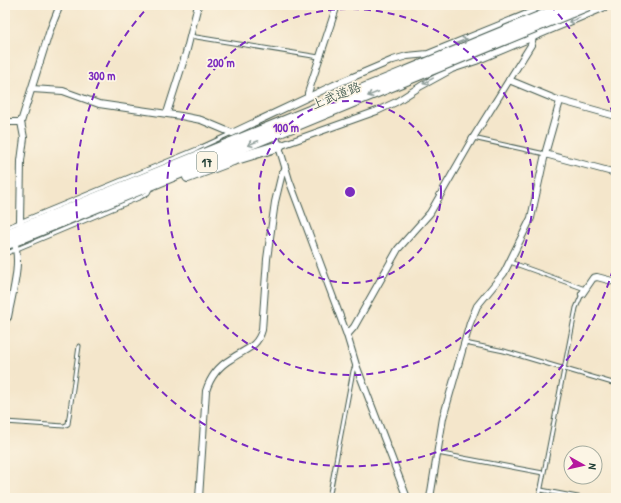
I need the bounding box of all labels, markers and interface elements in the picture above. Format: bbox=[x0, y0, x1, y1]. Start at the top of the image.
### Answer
one-way arrow bbox=[568, 17, 580, 24]
one-way arrow bbox=[455, 37, 467, 44]
text: 200 m bbox=[207, 54, 235, 71]
text: 300 m bbox=[88, 67, 116, 84]
street label: 上武道路 bbox=[309, 77, 363, 113]
one-way arrow bbox=[422, 78, 434, 86]
one-way arrow bbox=[368, 91, 380, 98]
text: 100 m bbox=[273, 119, 299, 136]
one-way arrow bbox=[248, 140, 260, 148]
road number: 17 bbox=[197, 152, 217, 172]
centre of rings bbox=[343, 185, 357, 199]
north arrow bbox=[563, 445, 603, 485]
text: N bbox=[586, 463, 600, 470]

